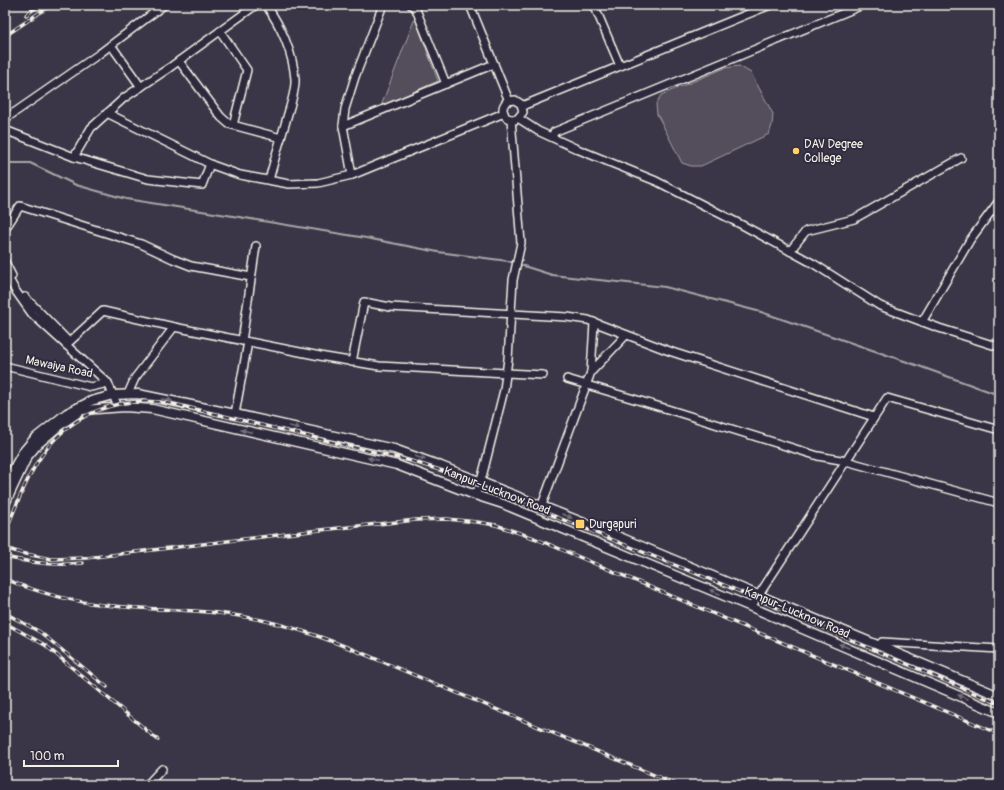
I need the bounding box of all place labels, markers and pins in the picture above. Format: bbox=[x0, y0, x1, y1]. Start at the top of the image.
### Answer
place label: DAV Degree College bbox=[804, 137, 863, 166]
marker: DAV Degree College bbox=[791, 146, 801, 156]
place label: Durgapuri bbox=[589, 517, 636, 532]
marker: Durgapuri bbox=[574, 518, 586, 530]

